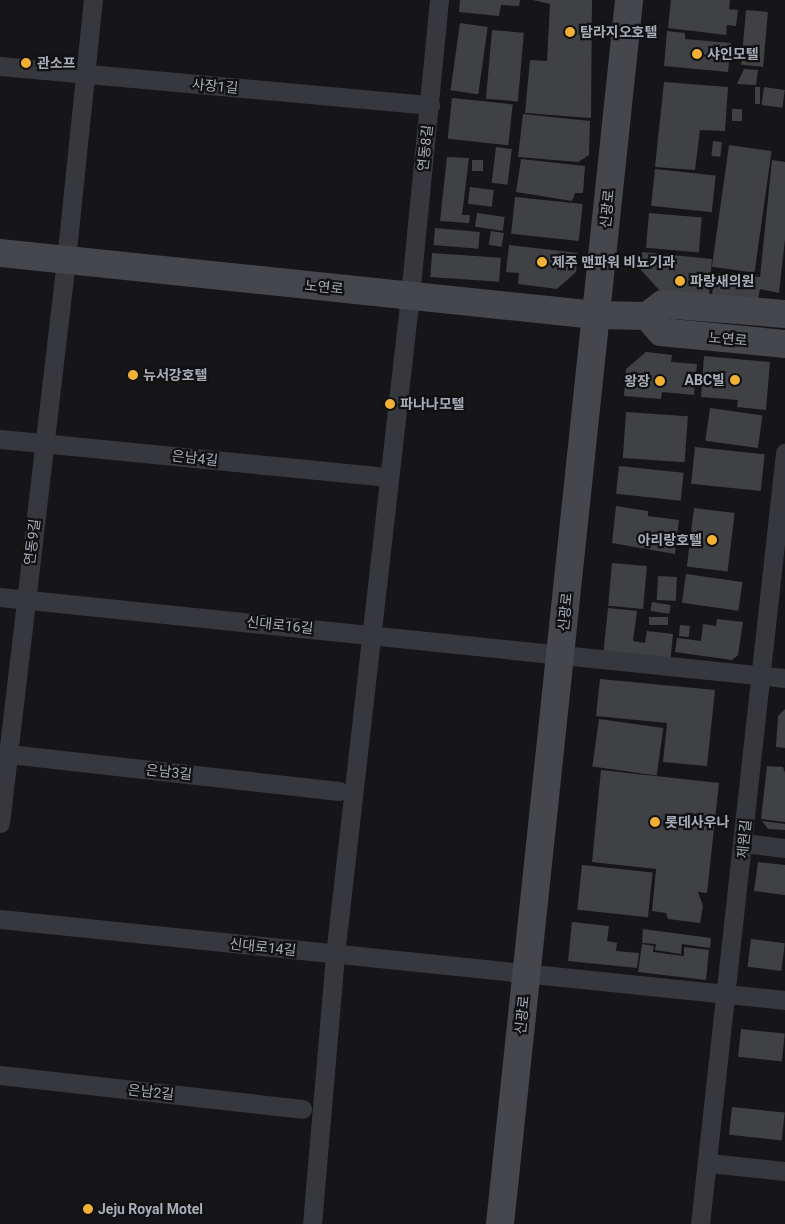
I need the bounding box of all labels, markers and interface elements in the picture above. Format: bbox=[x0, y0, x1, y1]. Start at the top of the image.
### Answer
place label: 탐라지오호텔 bbox=[580, 24, 657, 40]
marker: 탐라지오호텔 bbox=[564, 26, 576, 38]
place label: 샤인모텔 bbox=[707, 46, 759, 62]
marker: 샤인모텔 bbox=[691, 48, 703, 60]
place label: 관소프 bbox=[37, 55, 76, 71]
marker: 관소프 bbox=[19, 56, 33, 70]
street label: 사장1길 bbox=[191, 76, 239, 96]
street label: 연동8길 bbox=[414, 124, 436, 172]
street label: 신광로 bbox=[597, 189, 617, 229]
place label: 제주 맨파워 비뇨기과 bbox=[552, 254, 675, 270]
marker: 제주 맨파워 비뇨기과 bbox=[536, 256, 548, 268]
place label: 파랑새의원 bbox=[690, 273, 754, 289]
marker: 파랑새의원 bbox=[674, 275, 686, 287]
street label: 노연로 bbox=[304, 277, 344, 297]
street label: 노연로 bbox=[708, 329, 748, 349]
place label: 뉴서강호텔 bbox=[143, 367, 207, 383]
marker: 뉴서강호텔 bbox=[127, 369, 139, 381]
place label: ABC빌 bbox=[685, 372, 725, 388]
place label: 왕장 bbox=[624, 373, 650, 389]
marker: ABC빌 bbox=[729, 374, 741, 386]
marker: 왕장 bbox=[654, 375, 666, 387]
place label: 파나나모텔 bbox=[400, 396, 464, 412]
marker: 파나나모텔 bbox=[384, 398, 396, 410]
street label: 은남4길 bbox=[171, 447, 219, 469]
street label: 연동9길 bbox=[21, 518, 43, 566]
place label: 아리랑호텔 bbox=[638, 532, 702, 548]
marker: 아리랑호텔 bbox=[706, 534, 718, 546]
street label: 신광로 bbox=[555, 592, 575, 632]
street label: 신대로16길 bbox=[246, 613, 314, 637]
street label: 은남3길 bbox=[145, 761, 193, 783]
place label: 롯데사우나 bbox=[665, 814, 729, 830]
marker: 롯데사우나 bbox=[649, 816, 661, 828]
street label: 제원길 bbox=[734, 819, 754, 859]
street label: 신대로14길 bbox=[229, 935, 297, 959]
street label: 신광로 bbox=[512, 995, 532, 1035]
street label: 은남2길 bbox=[127, 1081, 175, 1103]
place label: Jeju Royal Motel bbox=[98, 1201, 203, 1217]
marker: Jeju Royal Motel bbox=[82, 1203, 94, 1215]

